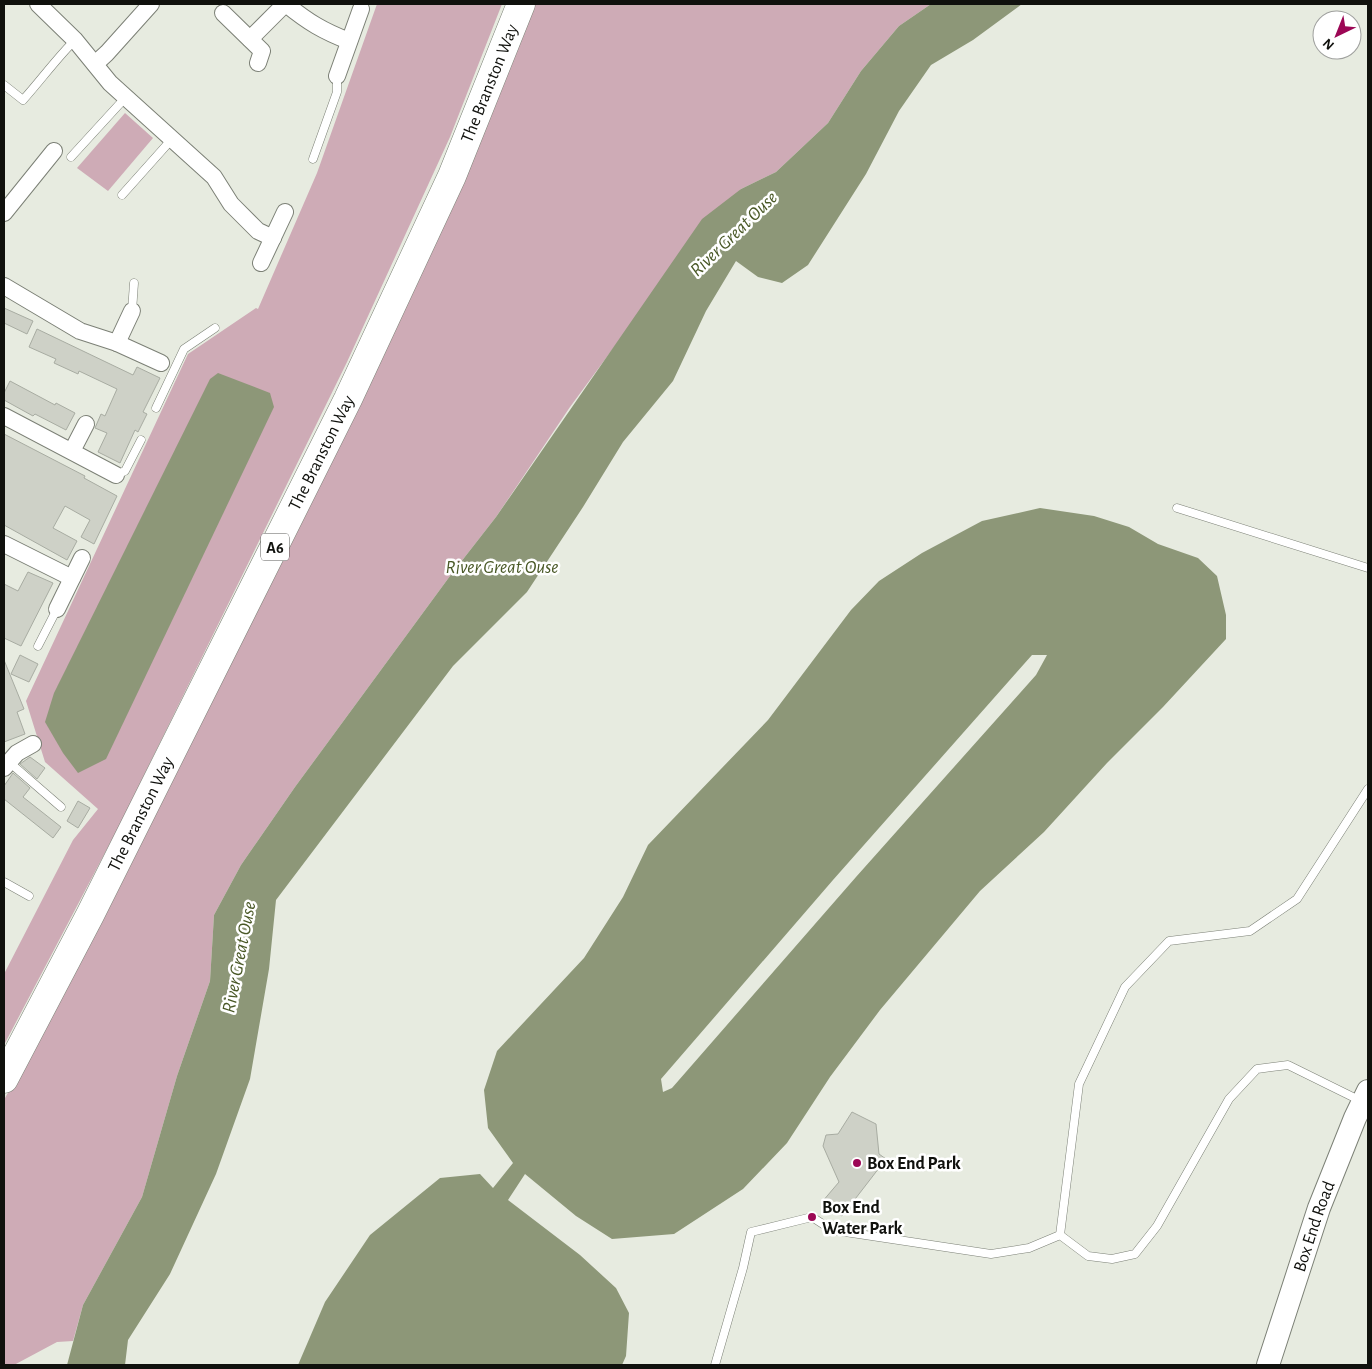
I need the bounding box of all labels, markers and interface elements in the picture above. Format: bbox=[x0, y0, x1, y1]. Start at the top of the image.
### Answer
north arrow bbox=[1312, 10, 1362, 60]
street label: The Branston Way bbox=[458, 22, 522, 145]
text: N bbox=[1320, 35, 1337, 52]
water label: River Great Ouse bbox=[687, 188, 781, 280]
street label: The Branston Way bbox=[286, 393, 358, 514]
road number: A6 bbox=[261, 534, 289, 560]
water label: River Great Ouse bbox=[446, 558, 558, 577]
street label: The Branston Way bbox=[105, 754, 178, 875]
water label: River Great Ouse bbox=[219, 900, 260, 1014]
place label: Box End Park bbox=[867, 1155, 961, 1173]
marker: Box End Park bbox=[851, 1157, 863, 1169]
street label: Box End Road bbox=[1291, 1179, 1339, 1274]
place label: Box End Water Park bbox=[822, 1199, 903, 1238]
marker: Box End Water Park bbox=[806, 1211, 818, 1223]

